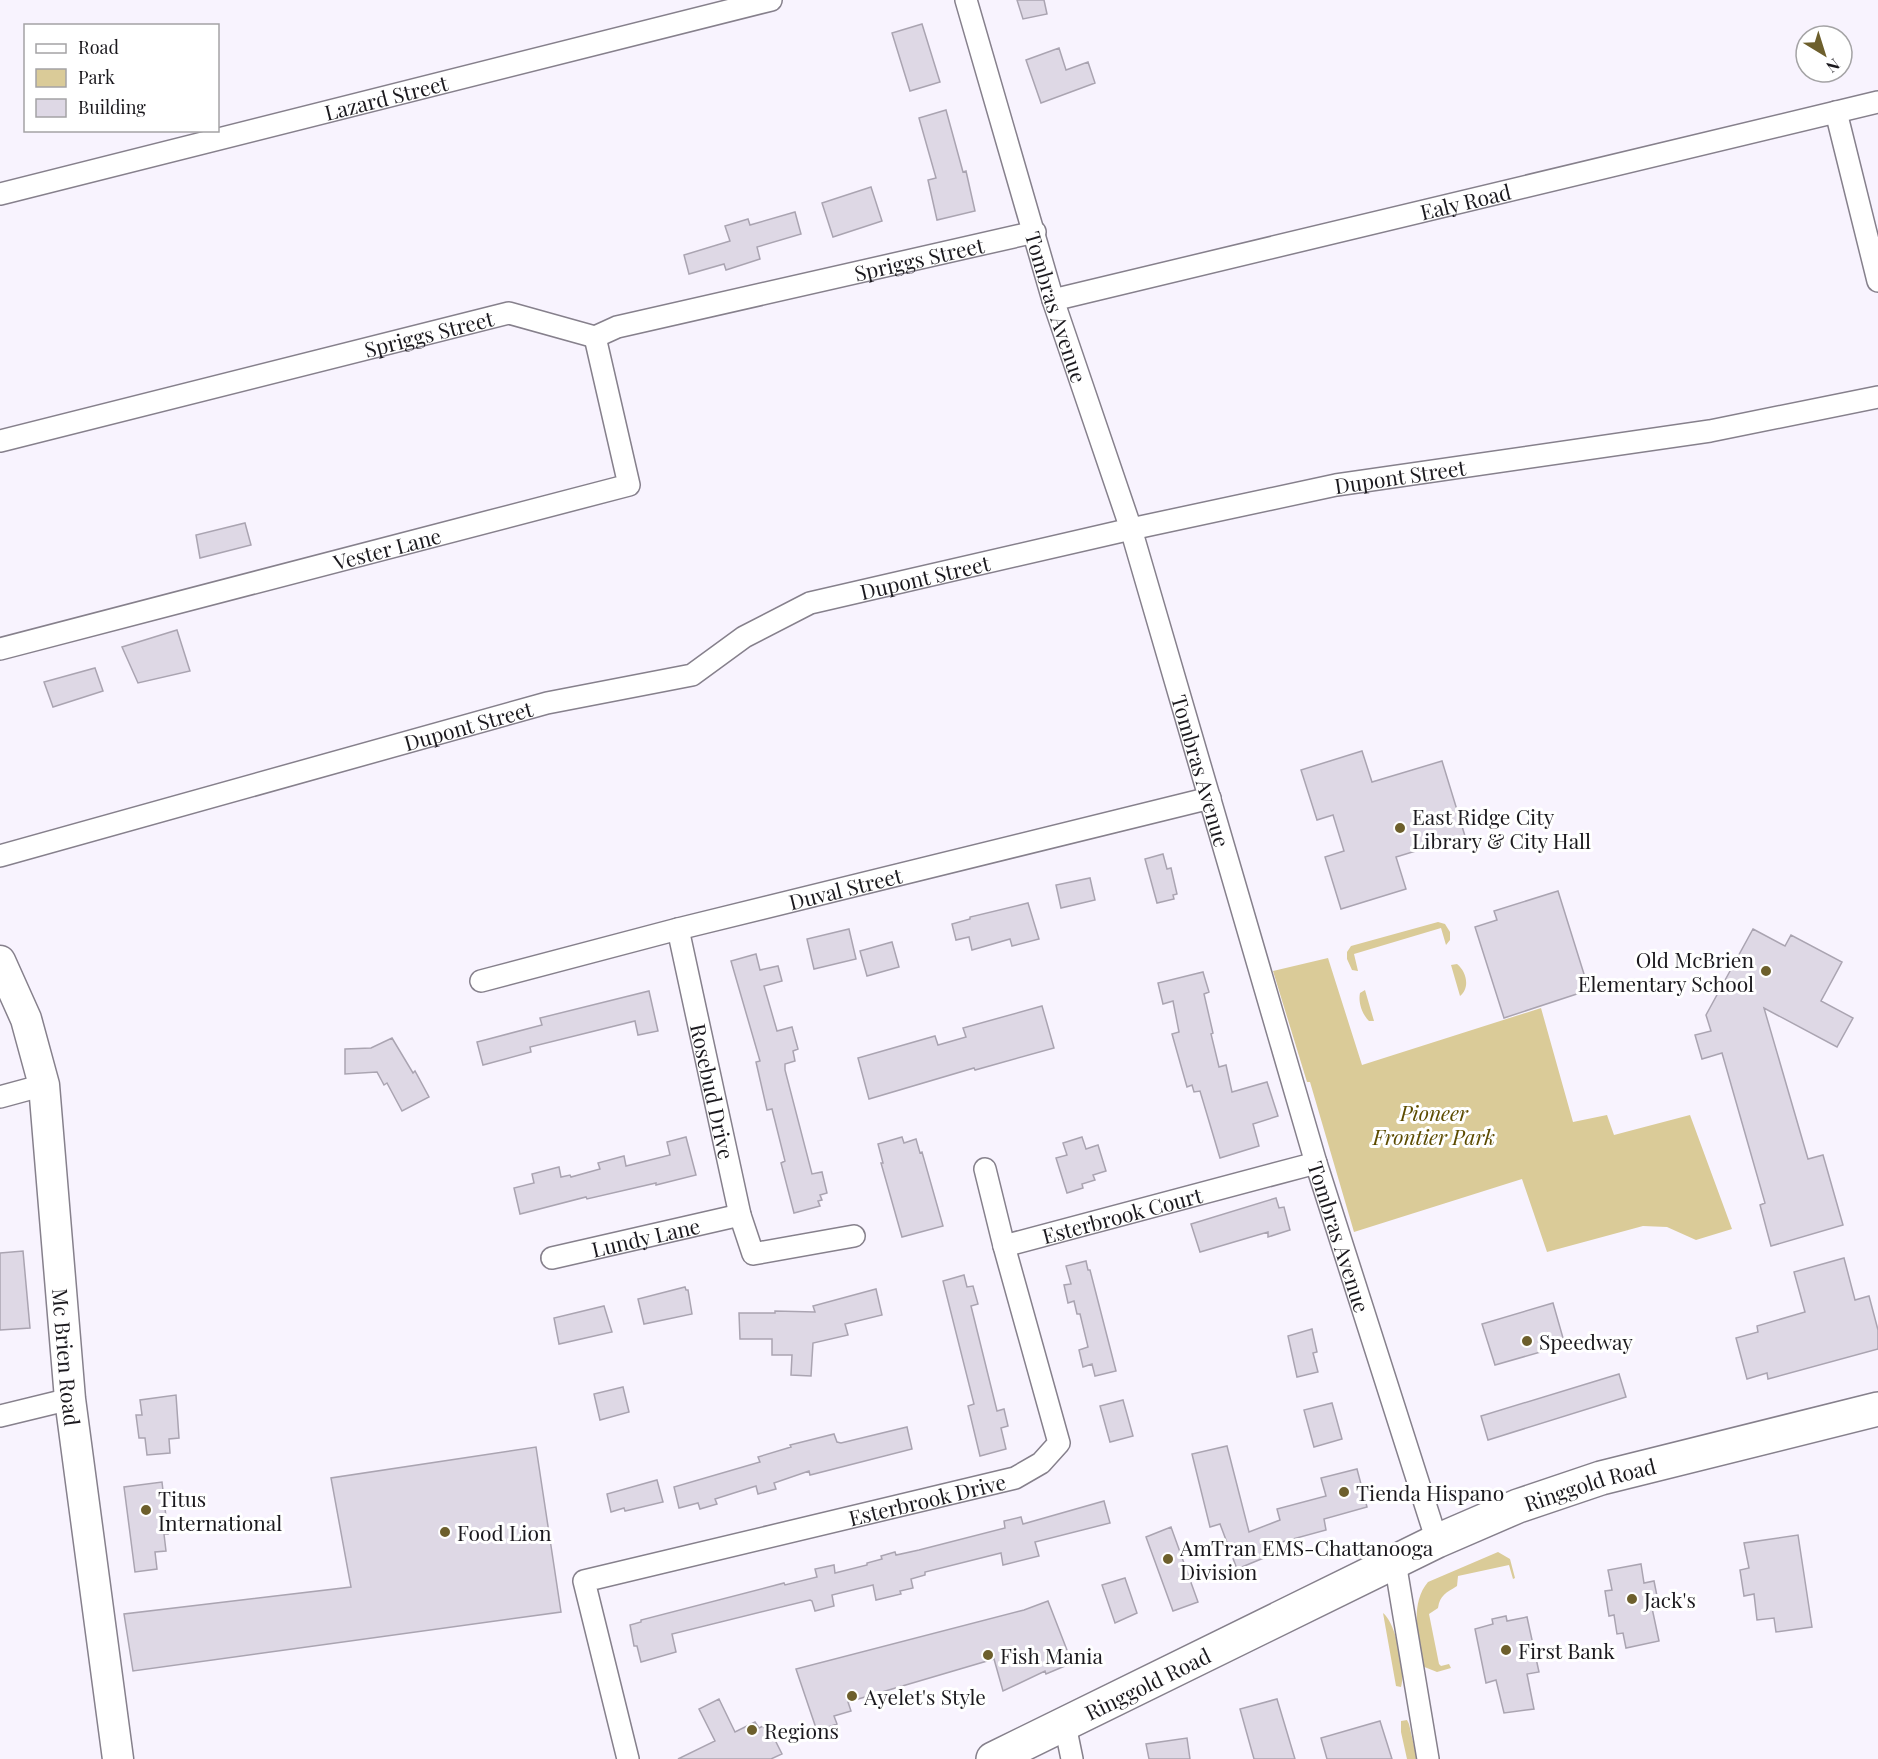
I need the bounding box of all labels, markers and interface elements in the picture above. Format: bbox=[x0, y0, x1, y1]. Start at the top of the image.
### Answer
legend bbox=[24, 24, 219, 132]
north arrow bbox=[1794, 24, 1854, 84]
text: Road bbox=[78, 35, 119, 59]
text: N bbox=[1822, 54, 1845, 78]
text: Park bbox=[78, 65, 115, 89]
street label: Lazard Street bbox=[321, 68, 451, 126]
text: Building bbox=[78, 95, 146, 119]
street label: Ealy Road bbox=[1417, 177, 1513, 225]
street label: Tombras Avenue bbox=[1020, 228, 1094, 386]
street label: Spriggs Street bbox=[851, 230, 987, 287]
street label: Spriggs Street bbox=[361, 303, 497, 363]
street label: Dupont Street bbox=[1332, 452, 1468, 499]
street label: Vester Lane bbox=[329, 521, 444, 576]
street label: Dupont Street bbox=[857, 548, 993, 605]
street label: Tombras Avenue bbox=[1166, 691, 1237, 850]
street label: Dupont Street bbox=[401, 694, 536, 756]
place label: East Ridge City Library & City Hall bbox=[1412, 802, 1591, 854]
marker: East Ridge City Library & City Hall bbox=[1393, 821, 1407, 835]
street label: Duval Street bbox=[786, 860, 905, 915]
place label: Old McBrien Elementary School bbox=[1578, 945, 1754, 997]
marker: Old McBrien Elementary School bbox=[1759, 964, 1773, 978]
street label: Rosebud Drive bbox=[685, 1021, 741, 1162]
park label: Pioneer Frontier Park bbox=[1372, 1098, 1495, 1150]
street label: Tombras Avenue bbox=[1302, 1157, 1377, 1316]
street label: Esterbrook Court bbox=[1039, 1180, 1205, 1249]
street label: Lundy Lane bbox=[589, 1211, 703, 1263]
street label: Mc Brien Road bbox=[47, 1287, 87, 1428]
place label: Speedway bbox=[1539, 1327, 1633, 1355]
marker: Speedway bbox=[1520, 1334, 1534, 1348]
street label: Ringgold Road bbox=[1520, 1451, 1658, 1517]
street label: Esterbrook Drive bbox=[846, 1467, 1008, 1531]
place label: Tienda Hispano bbox=[1356, 1478, 1504, 1506]
place label: Titus International bbox=[158, 1484, 282, 1536]
marker: Tienda Hispano bbox=[1337, 1485, 1351, 1499]
marker: Titus International bbox=[139, 1503, 153, 1517]
place label: Food Lion bbox=[457, 1518, 552, 1546]
marker: Food Lion bbox=[438, 1525, 452, 1539]
place label: AmTran EMS-Chattanooga Division bbox=[1179, 1533, 1434, 1585]
marker: AmTran EMS-Chattanooga Division bbox=[1161, 1552, 1175, 1566]
place label: Jack's bbox=[1643, 1585, 1696, 1613]
marker: Jack's bbox=[1625, 1592, 1639, 1606]
place label: First Bank bbox=[1518, 1636, 1615, 1664]
place label: Fish Mania bbox=[1000, 1641, 1103, 1669]
street label: Ringgold Road bbox=[1080, 1641, 1215, 1726]
marker: First Bank bbox=[1499, 1643, 1513, 1657]
marker: Fish Mania bbox=[981, 1648, 995, 1662]
place label: Ayelet's Style bbox=[863, 1682, 986, 1710]
marker: Ayelet's Style bbox=[845, 1689, 859, 1703]
place label: Regions bbox=[764, 1716, 839, 1744]
marker: Regions bbox=[745, 1723, 759, 1737]

